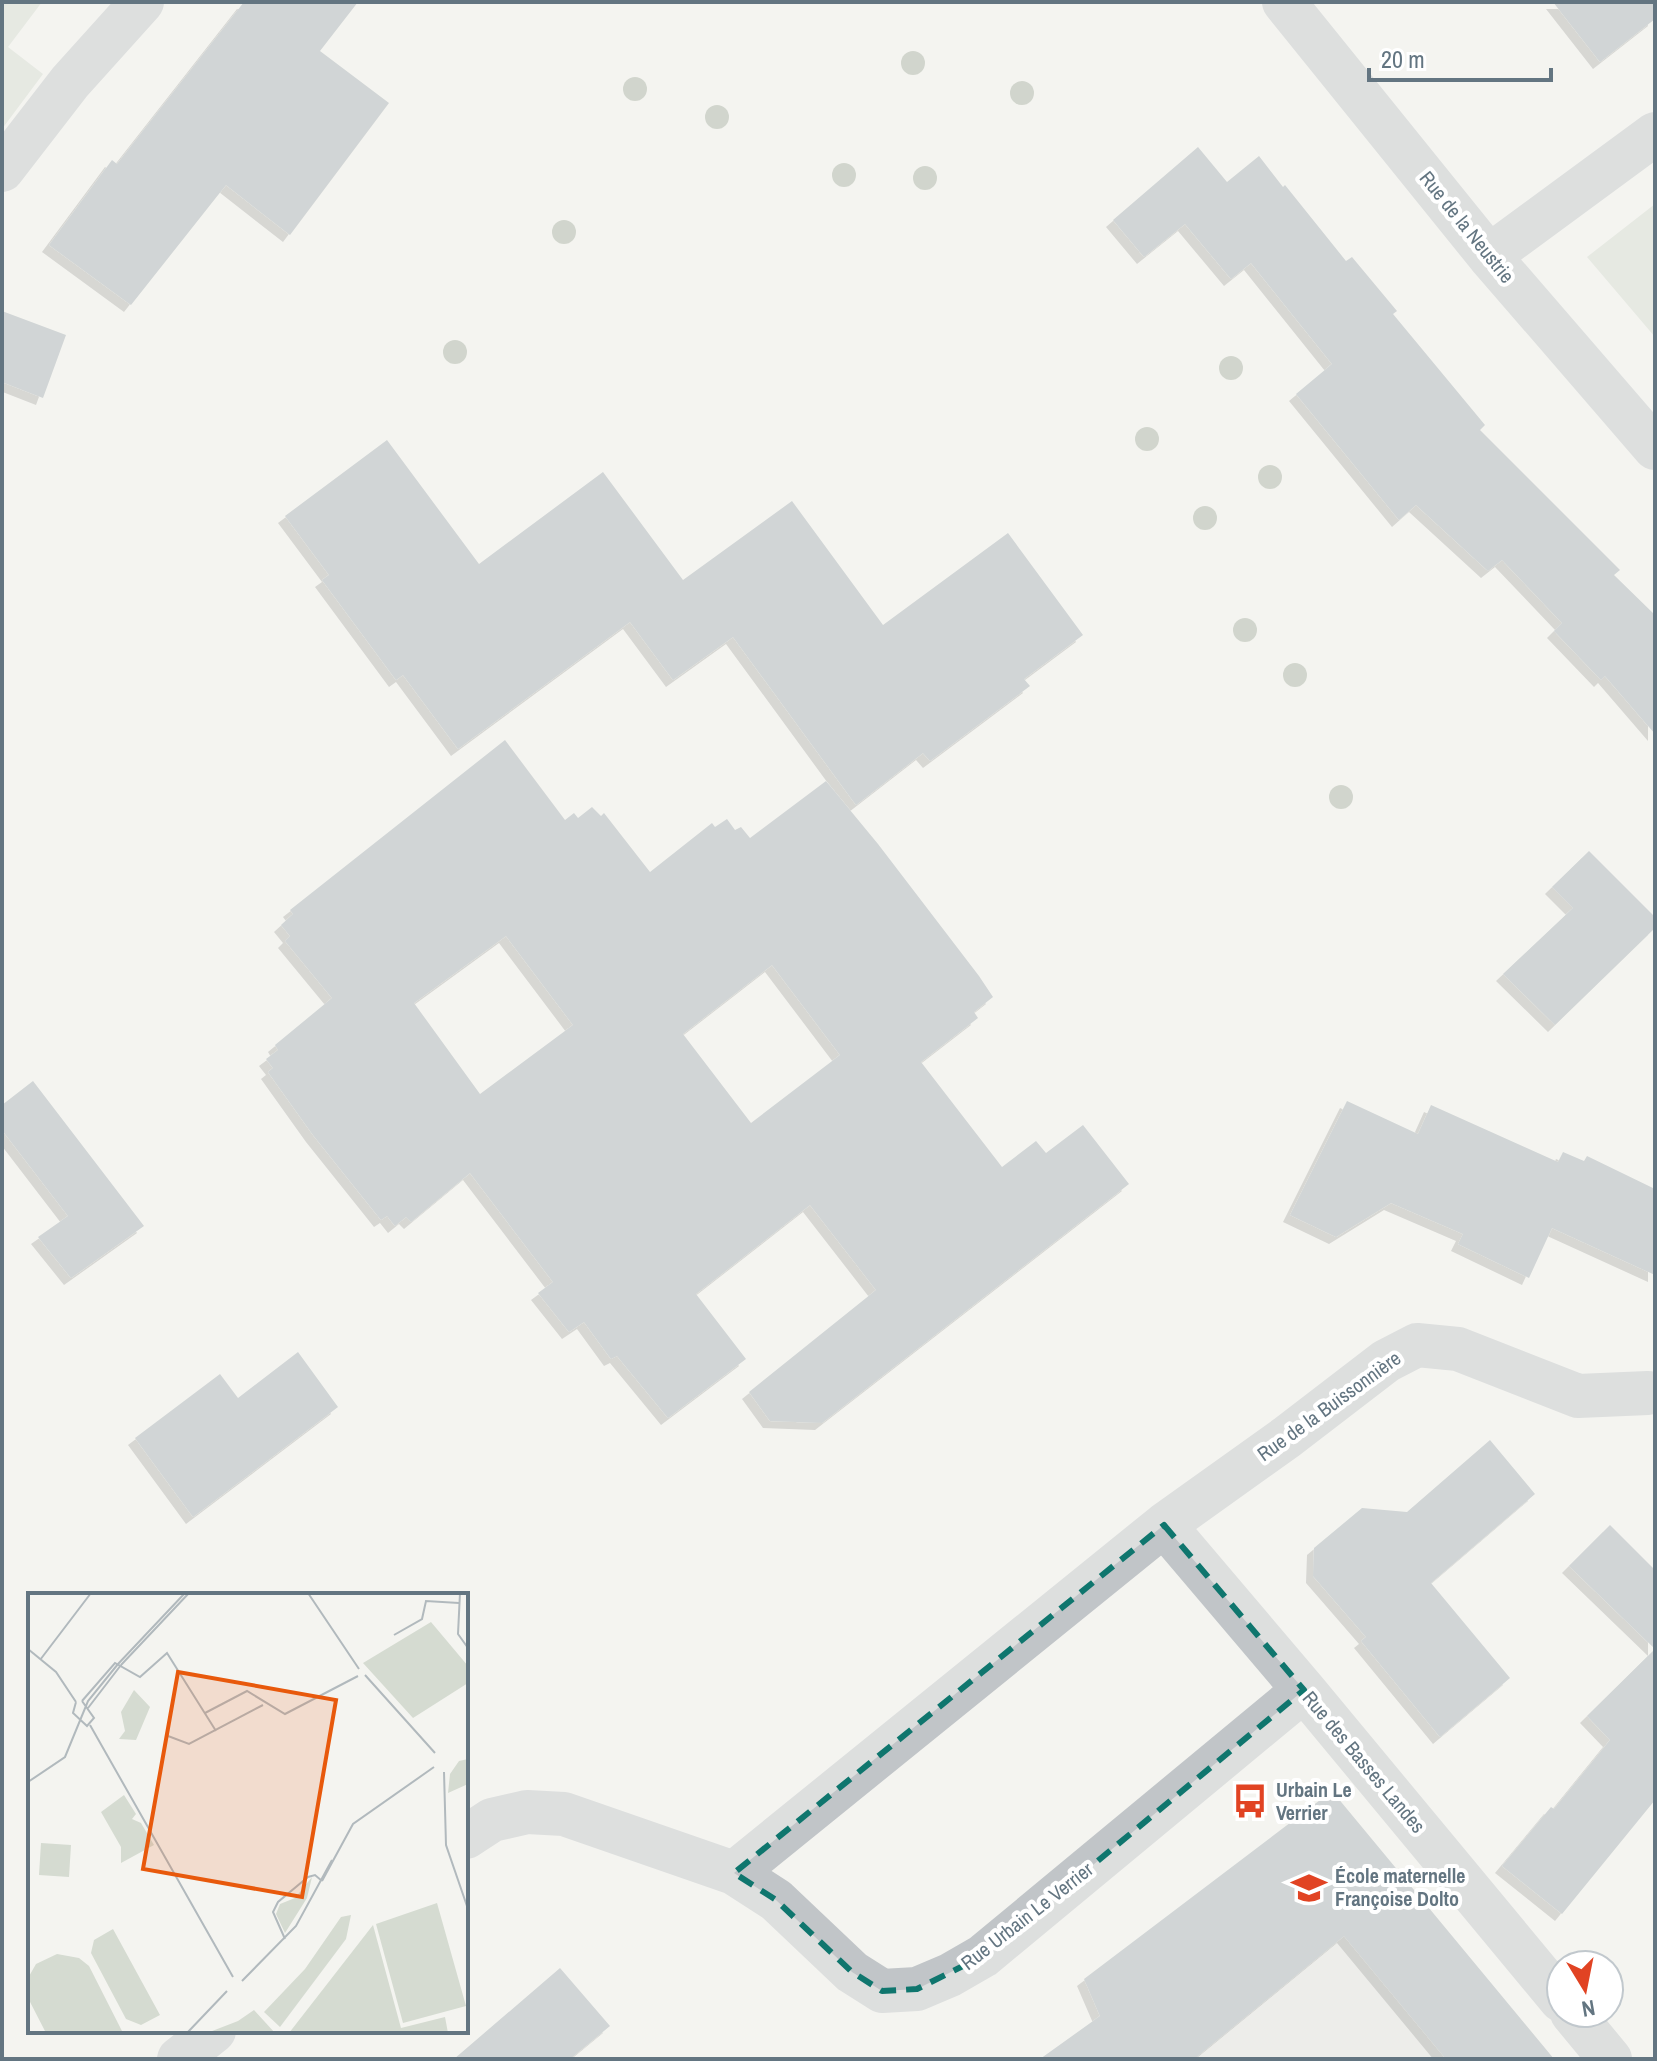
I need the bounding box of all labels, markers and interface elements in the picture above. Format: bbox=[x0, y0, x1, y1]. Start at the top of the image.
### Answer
scale bar bbox=[1369, 32, 1551, 82]
text: 20 m bbox=[1381, 43, 1425, 75]
street label: Rue de la Neustrie bbox=[1414, 165, 1521, 288]
street label: Rue de la Buissonnière bbox=[1251, 1344, 1406, 1467]
inset map bbox=[28, 1593, 468, 2033]
street label: Rue des Basses Landes bbox=[1297, 1685, 1432, 1838]
place label: Urbain Le Verrier bbox=[1276, 1776, 1352, 1826]
bus stop icon: Urbain Le Verrier bbox=[1231, 1782, 1269, 1820]
street label: Rue Urbain Le Verrier bbox=[955, 1855, 1099, 1976]
place label: École maternelle Françoise Dolto bbox=[1335, 1862, 1465, 1912]
school or university icon: École maternelle Françoise Dolto bbox=[1290, 1869, 1328, 1907]
north arrow bbox=[1545, 1949, 1625, 2029]
text: N bbox=[1579, 1993, 1597, 2025]

